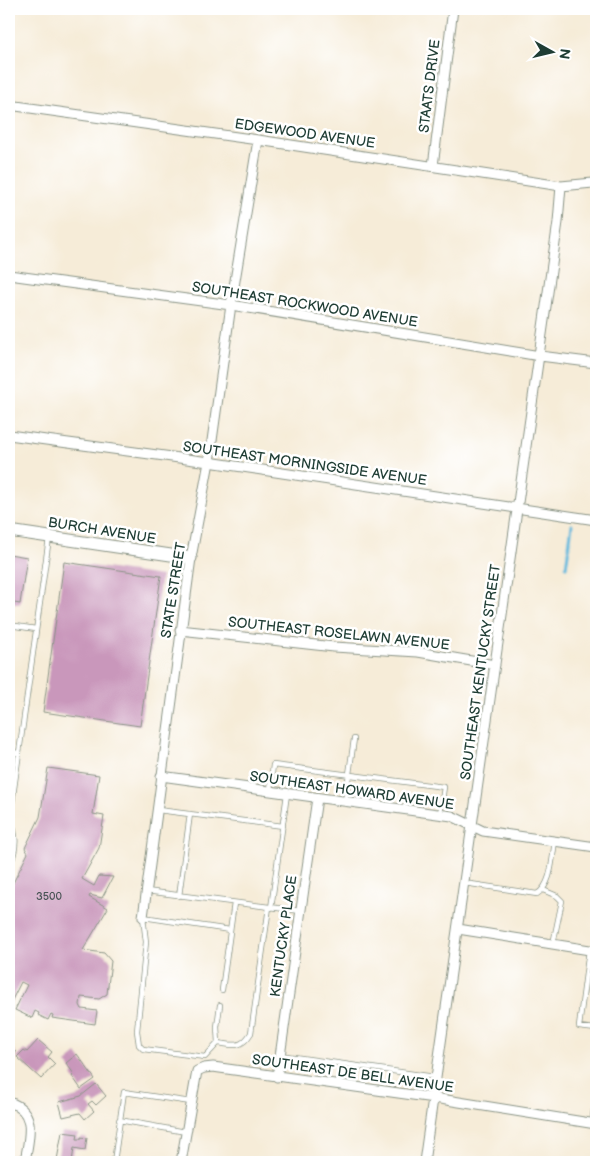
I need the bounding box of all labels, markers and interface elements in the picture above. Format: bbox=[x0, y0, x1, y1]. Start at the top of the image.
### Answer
north arrow bbox=[528, 28, 578, 78]
street label: STAATS DRIVE bbox=[415, 38, 444, 134]
text: N bbox=[555, 47, 574, 60]
street label: EDGEWOOD AVENUE bbox=[234, 115, 376, 152]
street label: SOUTHEAST ROCKWOOD AVENUE bbox=[191, 278, 419, 331]
street label: SOUTHEAST MORNINGSIDE AVENUE bbox=[182, 438, 428, 489]
street label: BURCH AVENUE bbox=[47, 514, 157, 547]
street label: STATE STREET bbox=[158, 540, 190, 639]
street label: SOUTHEAST KENTUCKY STREET bbox=[457, 562, 504, 781]
street label: SOUTHEAST ROSELAWN AVENUE bbox=[227, 613, 450, 654]
street label: SOUTHEAST HOWARD AVENUE bbox=[249, 768, 455, 813]
street label: KENTUCKY PLACE bbox=[267, 874, 300, 998]
house number: 3500 bbox=[36, 890, 63, 903]
street label: SOUTHEAST DE BELL AVENUE bbox=[251, 1051, 455, 1096]

